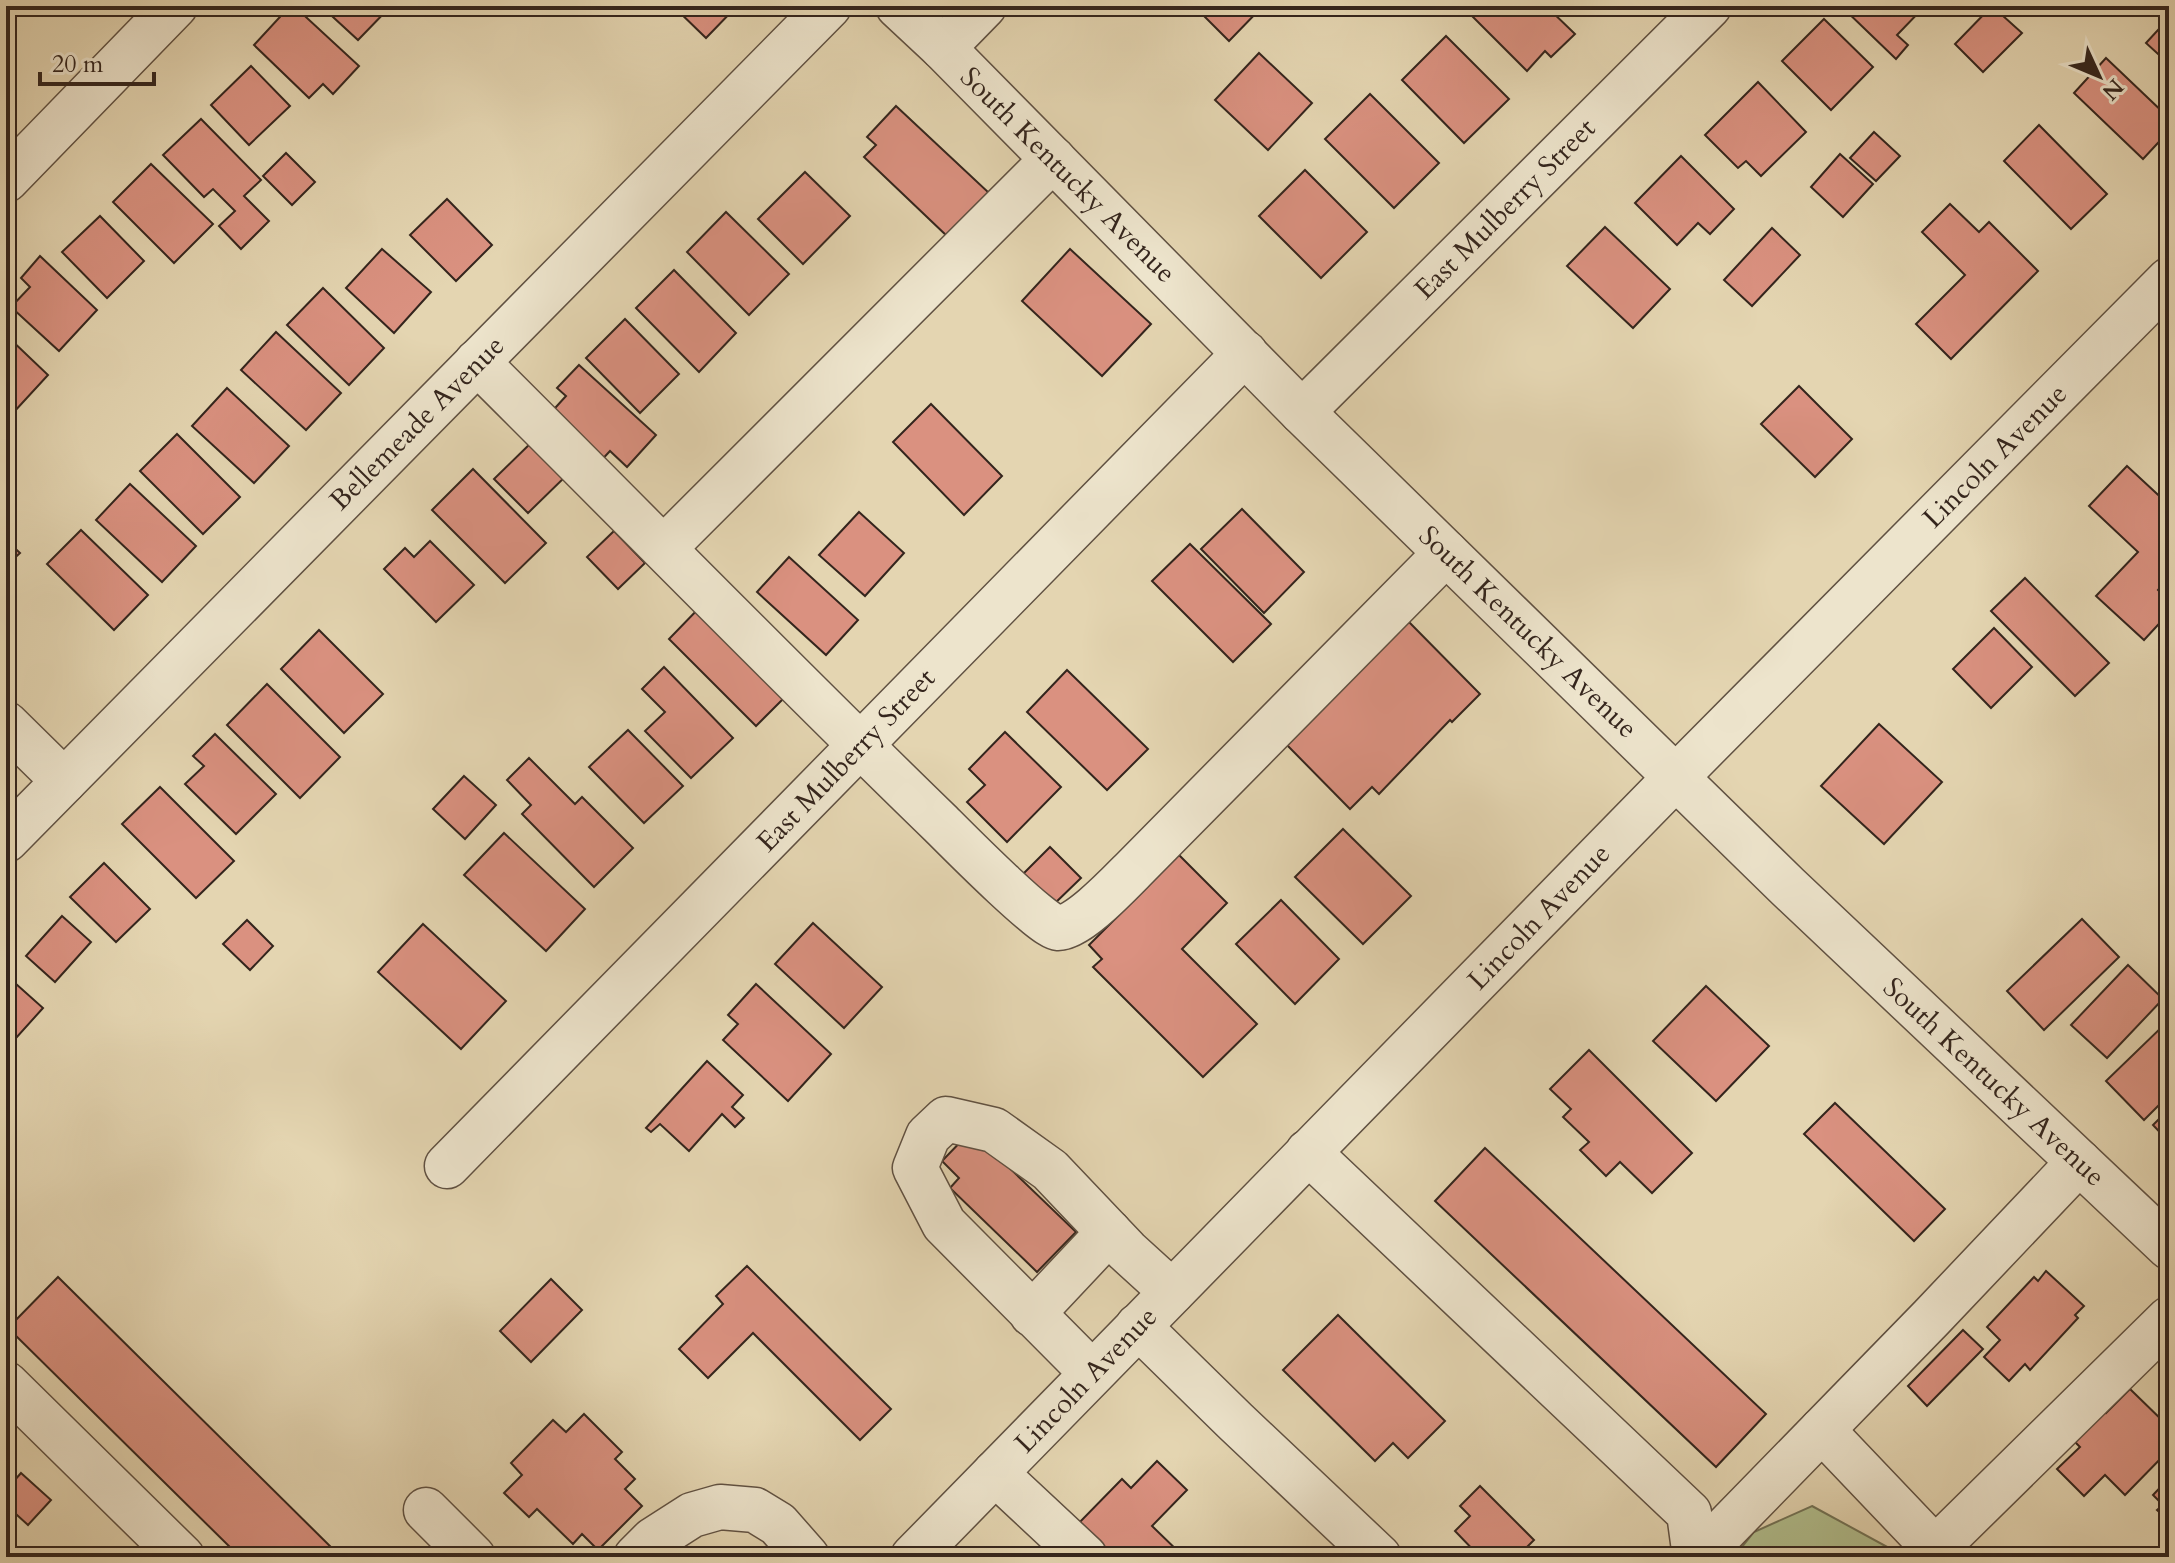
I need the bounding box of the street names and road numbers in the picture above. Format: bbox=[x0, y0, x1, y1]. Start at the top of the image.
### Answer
street label: South Kentucky Avenue bbox=[952, 59, 1184, 291]
street label: East Mulberry Street bbox=[1406, 110, 1604, 308]
street label: Bellemeade Avenue bbox=[321, 327, 513, 519]
street label: Lincoln Avenue bbox=[1914, 375, 2076, 537]
street label: South Kentucky Avenue bbox=[1410, 517, 1646, 747]
street label: East Mulberry Street bbox=[748, 660, 944, 860]
street label: Lincoln Avenue bbox=[1459, 835, 1619, 999]
street label: South Kentucky Avenue bbox=[1875, 969, 2113, 1195]
street label: Lincoln Avenue bbox=[1006, 1298, 1166, 1462]

